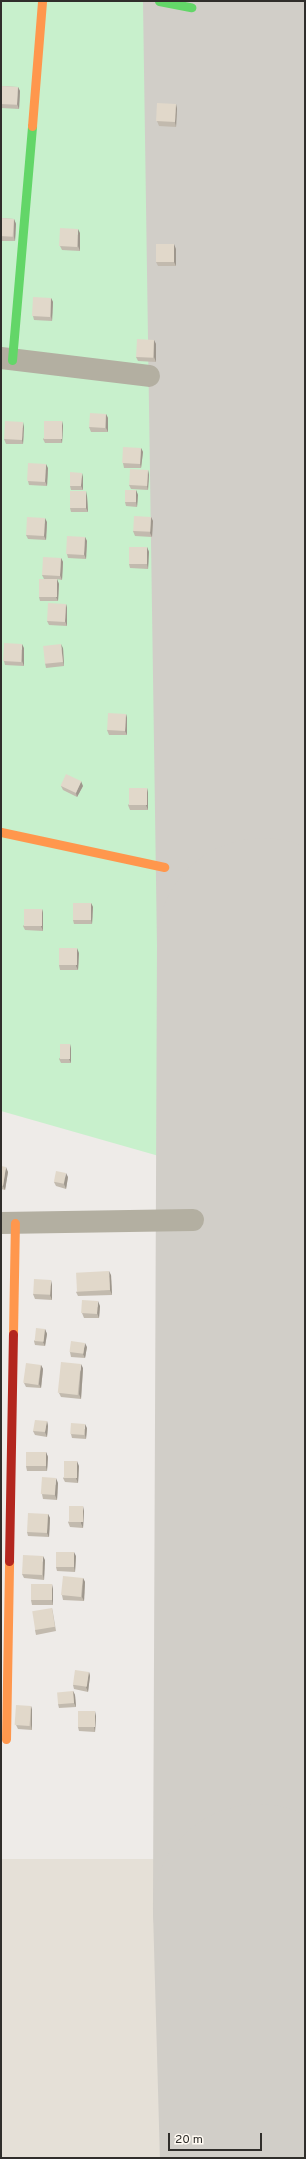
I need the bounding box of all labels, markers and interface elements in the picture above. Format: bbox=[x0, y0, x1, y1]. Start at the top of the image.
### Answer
scale bar bbox=[170, 2125, 264, 2151]
text: 20 m bbox=[175, 2132, 203, 2148]

